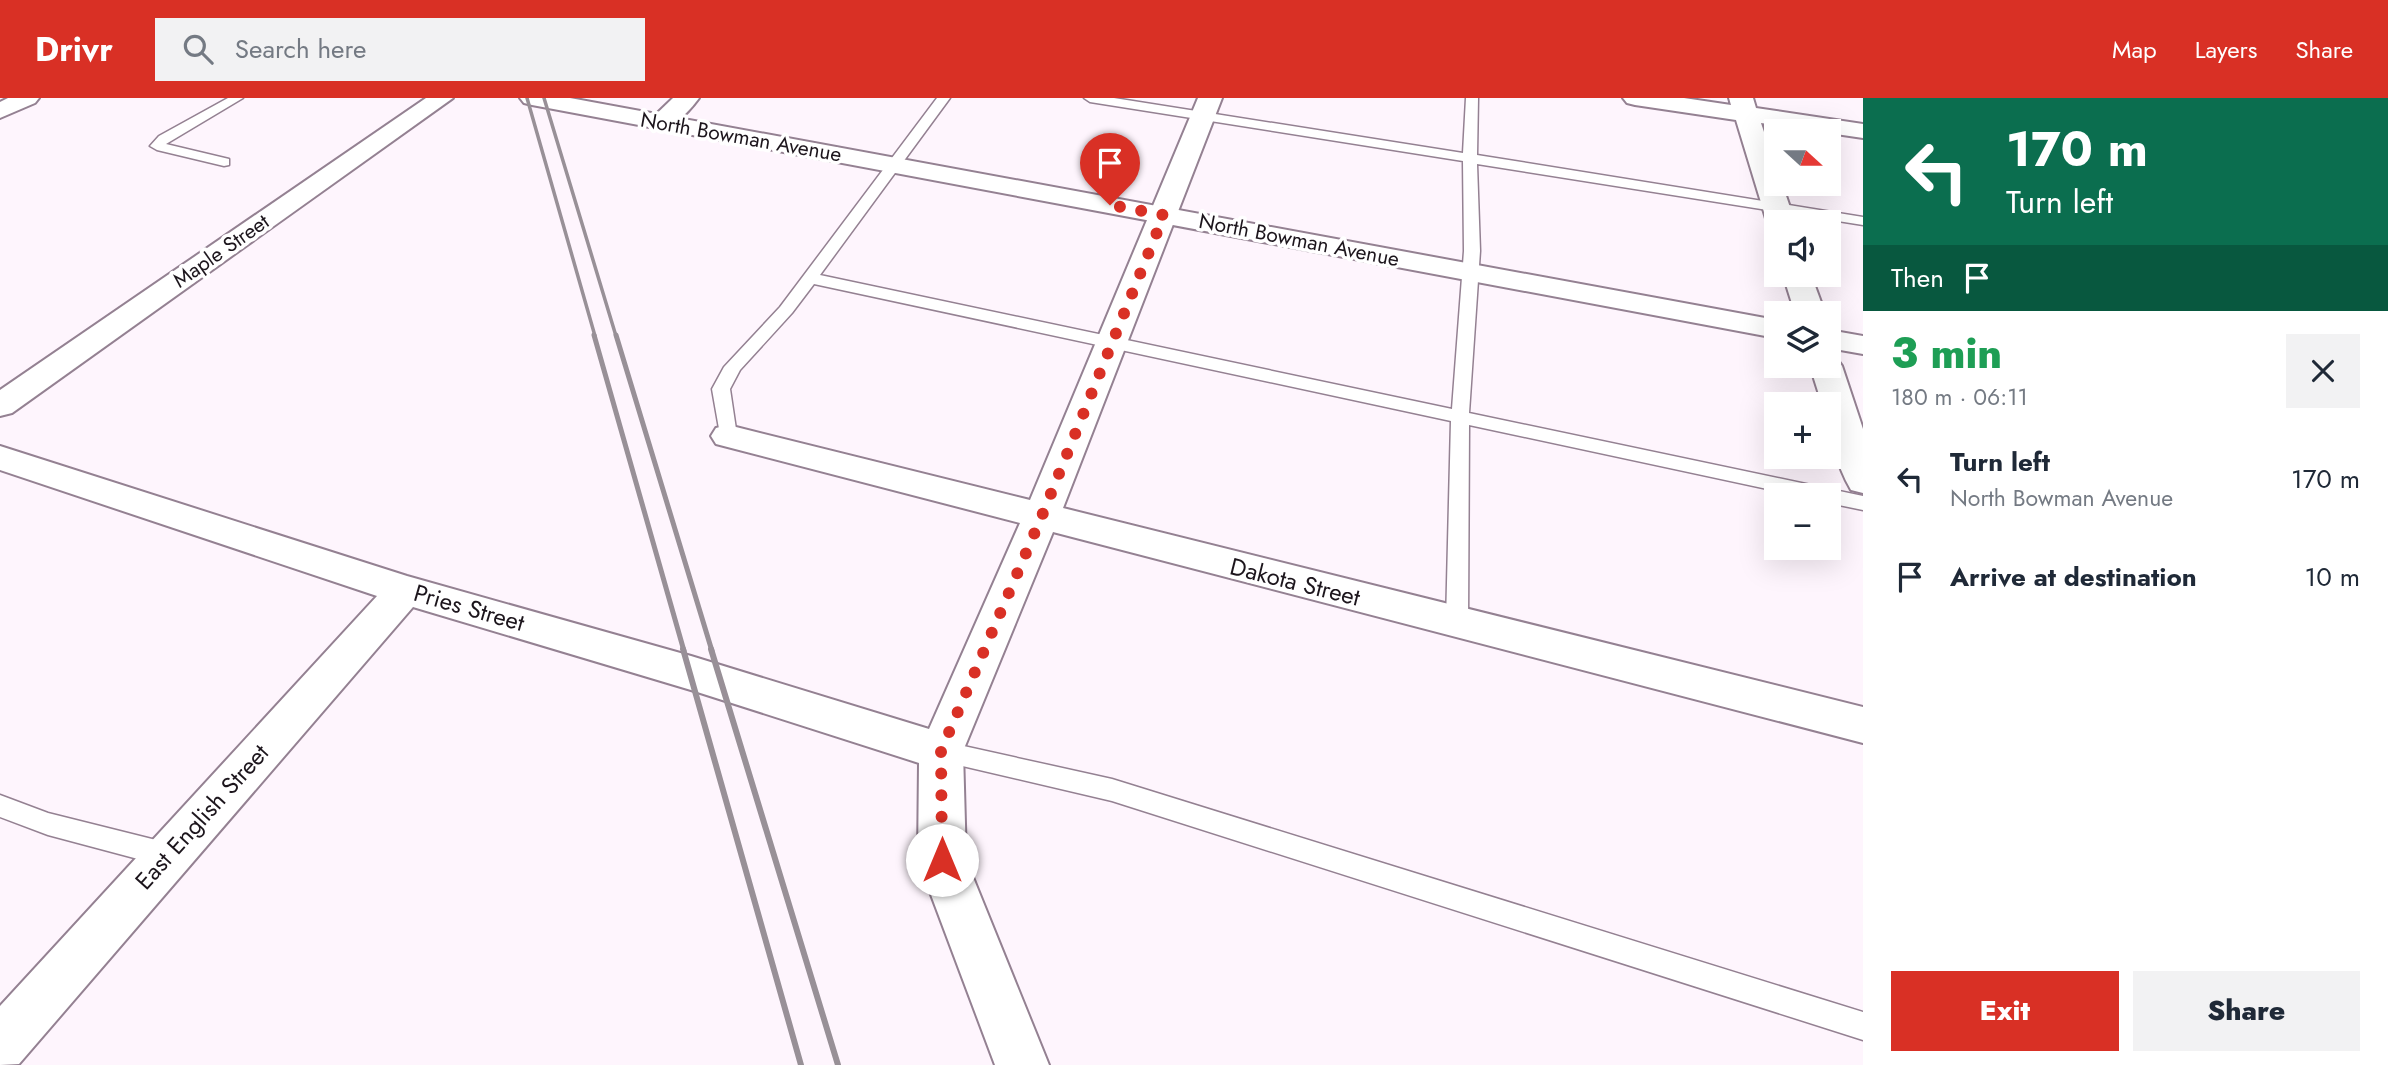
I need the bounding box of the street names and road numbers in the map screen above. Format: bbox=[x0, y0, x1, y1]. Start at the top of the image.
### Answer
street label: North Bowman Avenue bbox=[638, 105, 844, 169]
street label: North Bowman Avenue bbox=[1196, 206, 1402, 274]
street label: Maple Street bbox=[167, 207, 275, 295]
street label: Dakota Street bbox=[1226, 548, 1364, 615]
street label: Pries Street bbox=[410, 575, 529, 640]
street label: East English Street bbox=[127, 736, 277, 897]

